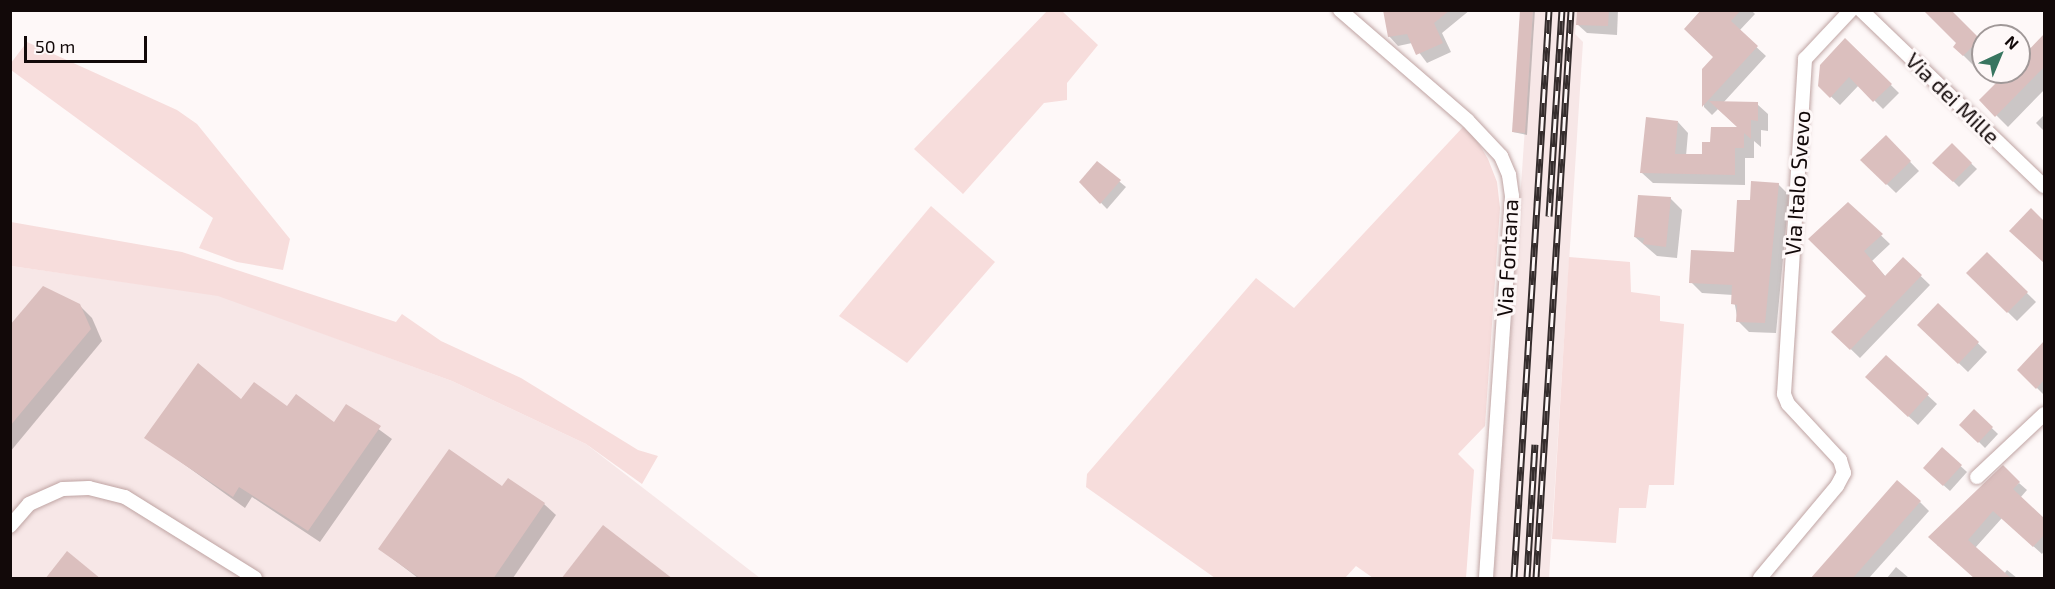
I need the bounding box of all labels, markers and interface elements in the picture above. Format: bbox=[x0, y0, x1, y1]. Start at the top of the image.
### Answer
scale bar bbox=[27, 24, 150, 62]
north arrow bbox=[1971, 24, 2031, 84]
text: N bbox=[2002, 31, 2023, 53]
text: 50 m bbox=[35, 35, 75, 57]
street label: Via dei Mille bbox=[1901, 47, 2005, 149]
street label: Via Italo Svevo bbox=[1779, 110, 1815, 256]
street label: Via Fontana bbox=[1491, 198, 1523, 318]

